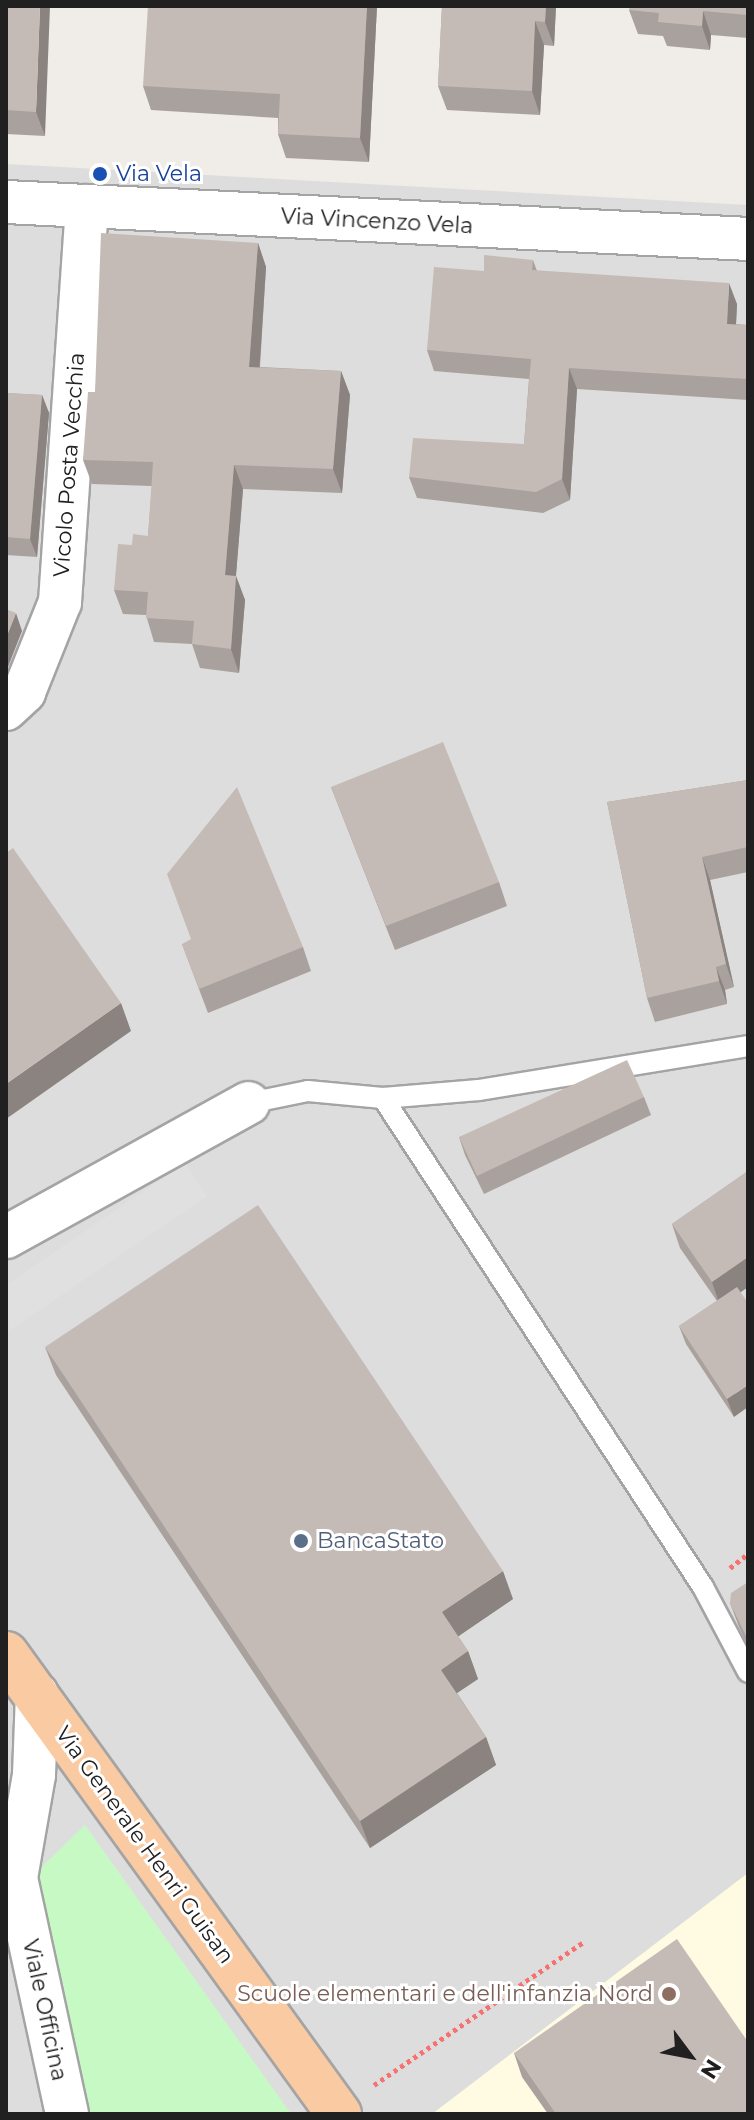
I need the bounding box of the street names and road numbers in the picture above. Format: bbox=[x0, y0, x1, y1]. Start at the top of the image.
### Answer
street label: Via Vincenzo Vela bbox=[280, 203, 474, 239]
street label: Vicolo Posta Vecchia bbox=[48, 352, 90, 578]
street label: Via Generale Henri Guisan bbox=[50, 1721, 240, 1969]
street label: Viale Officina bbox=[17, 1937, 73, 2083]

